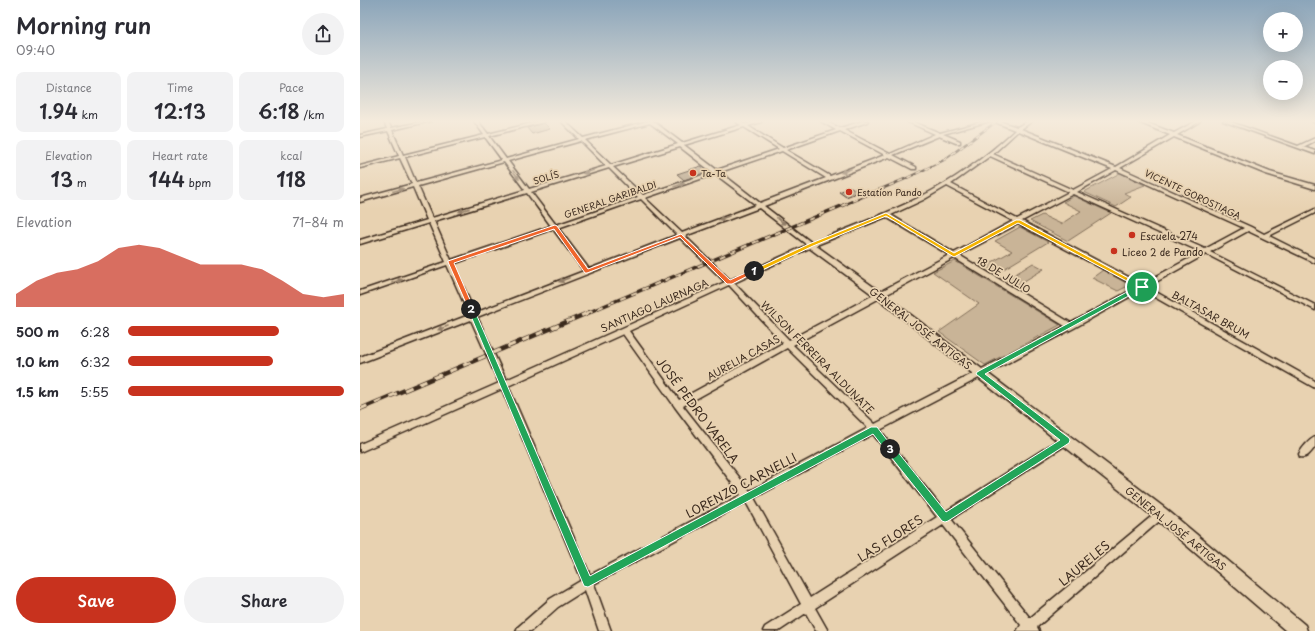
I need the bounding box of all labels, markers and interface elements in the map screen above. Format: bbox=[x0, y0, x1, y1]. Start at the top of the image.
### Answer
text: Morning run bbox=[16, 8, 151, 41]
map controls bbox=[1263, 12, 1303, 100]
button: + bbox=[1263, 12, 1303, 52]
button: share bbox=[302, 13, 344, 55]
text: 09:40 bbox=[16, 40, 55, 59]
button: − bbox=[1263, 60, 1303, 100]
text: Distance bbox=[46, 79, 92, 96]
text: Time bbox=[167, 79, 193, 96]
text: Pace bbox=[279, 79, 304, 96]
text: 1.94 bbox=[39, 96, 78, 126]
text: 12:13 bbox=[154, 96, 206, 126]
text: 6:18 bbox=[258, 96, 300, 126]
text: km bbox=[78, 106, 98, 123]
text: /km bbox=[300, 106, 325, 123]
text: Elevation bbox=[45, 147, 92, 164]
text: Heart rate bbox=[152, 147, 208, 164]
text: kcal bbox=[280, 147, 302, 164]
text: 13 bbox=[51, 164, 73, 194]
text: 144 bbox=[149, 164, 185, 194]
text: 118 bbox=[276, 164, 306, 194]
street label: SOLÍS bbox=[531, 166, 561, 188]
place label: Ta-Ta bbox=[701, 166, 726, 180]
street label: VICENTE GOROSTIAGA bbox=[1143, 166, 1244, 223]
marker: Ta-Ta bbox=[688, 168, 698, 178]
one-way arrow bbox=[512, 169, 520, 180]
one-way arrow bbox=[582, 169, 594, 175]
one-way arrow bbox=[839, 169, 851, 175]
text: m bbox=[73, 174, 87, 191]
text: bpm bbox=[185, 174, 211, 191]
street label: GENERAL GARIBALDI bbox=[562, 177, 658, 221]
one-way arrow bbox=[673, 182, 685, 188]
place label: Estatíon Pando bbox=[857, 185, 922, 199]
one-way arrow bbox=[392, 187, 404, 193]
marker: Estatíon Pando bbox=[844, 187, 854, 197]
one-way arrow bbox=[458, 207, 470, 213]
text: Elevation bbox=[16, 212, 72, 231]
text: 71–84 m bbox=[292, 212, 344, 231]
one-way arrow bbox=[718, 216, 730, 222]
one-way arrow bbox=[775, 217, 786, 225]
place label: Escuela 274 bbox=[1140, 228, 1198, 243]
marker: Escuela 274 bbox=[1127, 230, 1137, 240]
place label: Liceo 2 de Pando bbox=[1122, 244, 1204, 259]
marker: Liceo 2 de Pando bbox=[1109, 246, 1119, 256]
street label: 18 DE JULIO bbox=[974, 252, 1034, 296]
pin: 1 bbox=[744, 261, 764, 281]
text: 1 bbox=[751, 262, 757, 279]
pin bbox=[1125, 270, 1159, 304]
street label: SANTIAGO LAURNAGA bbox=[598, 274, 711, 336]
icon: arrive bbox=[1131, 276, 1153, 298]
one-way arrow bbox=[391, 277, 403, 283]
one-way arrow bbox=[558, 278, 570, 284]
street label: GENERAL JOSÉ ARTIGAS bbox=[867, 283, 975, 373]
street label: BALTASAR BRUM bbox=[1169, 286, 1253, 342]
street label: WILSON FERREIRA ALDUNATE bbox=[758, 297, 878, 417]
pin: 2 bbox=[461, 299, 481, 319]
text: 2 bbox=[467, 300, 475, 317]
text: 500 m bbox=[16, 322, 59, 341]
text: 6:28 bbox=[80, 322, 110, 341]
one-way arrow bbox=[436, 325, 448, 331]
street label: AURELIA CASAS bbox=[704, 331, 782, 383]
text: 1.0 km bbox=[16, 352, 59, 371]
text: 6:32 bbox=[80, 352, 110, 371]
street label: JOSÉ PEDRO VARELA bbox=[652, 353, 744, 467]
text: 1.5 km bbox=[16, 382, 59, 401]
text: 5:55 bbox=[80, 382, 109, 401]
pin: 3 bbox=[880, 439, 900, 459]
text: 3 bbox=[886, 440, 894, 457]
street label: LORENZO CARNELLI bbox=[682, 448, 800, 522]
street label: GENERAL JOSÉ ARTIGAS bbox=[1122, 482, 1230, 574]
street label: LAS FLORES bbox=[854, 510, 926, 566]
street label: LAURELES bbox=[1054, 536, 1114, 590]
button: Save bbox=[16, 577, 176, 623]
button: Share bbox=[184, 577, 344, 623]

